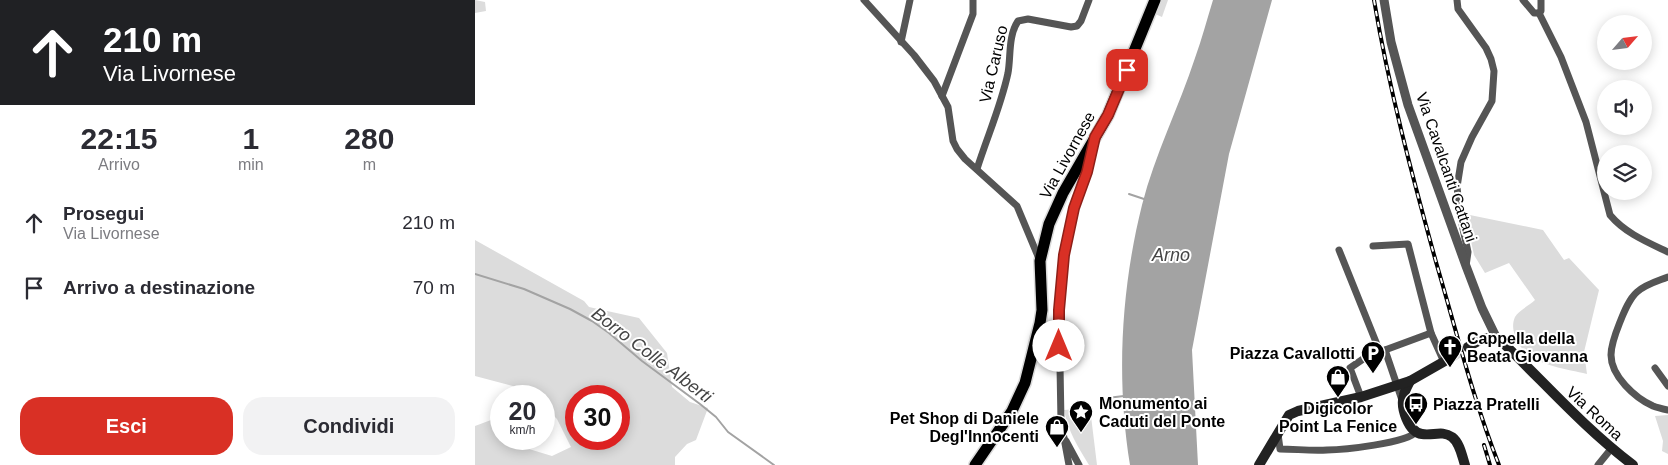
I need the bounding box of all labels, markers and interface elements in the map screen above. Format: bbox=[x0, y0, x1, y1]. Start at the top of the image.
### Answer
north arrow bbox=[1597, 15, 1653, 70]
map controls bbox=[1597, 15, 1652, 200]
icon: ahead bbox=[20, 20, 85, 85]
text: 210 m bbox=[103, 20, 202, 59]
street label: Via Caruso bbox=[976, 24, 1011, 104]
pin bbox=[1106, 49, 1148, 91]
icon: arrive bbox=[1113, 56, 1141, 84]
text: Via Livornese bbox=[103, 61, 236, 86]
button: sound bbox=[1597, 80, 1652, 135]
street label: Via Cavalcanti Cattani bbox=[1413, 90, 1480, 244]
street label: Via Livornese bbox=[1037, 109, 1098, 202]
text: 22:15 bbox=[81, 122, 157, 155]
text: 1 bbox=[242, 122, 259, 155]
text: 280 bbox=[344, 122, 394, 155]
button: layers bbox=[1597, 145, 1652, 200]
text: Arrivo bbox=[98, 156, 140, 173]
text: min bbox=[238, 156, 264, 173]
text: m bbox=[363, 156, 376, 173]
text: Prosegui bbox=[63, 203, 144, 224]
icon: ahead bbox=[20, 209, 48, 237]
text: 210 m bbox=[402, 212, 455, 233]
text: Via Livornese bbox=[63, 225, 160, 242]
water label: Arno bbox=[1151, 245, 1190, 265]
icon: arrive bbox=[20, 274, 48, 302]
text: Arrivo a destinazione bbox=[63, 277, 255, 298]
text: 70 m bbox=[413, 277, 455, 298]
water label: Borro Colle Alberti bbox=[588, 303, 717, 407]
position arrow bbox=[1032, 319, 1084, 371]
place label: Cappella della Beata Giovanna bbox=[1467, 330, 1588, 365]
church icon: Cappella della Beata Giovanna bbox=[1437, 334, 1463, 368]
parking icon: Piazza Cavallotti bbox=[1360, 340, 1386, 374]
place label: Piazza Cavallotti bbox=[1230, 345, 1355, 362]
shop icon: Digicolor Point La Fenice bbox=[1325, 364, 1351, 398]
street label: Via Roma bbox=[1563, 383, 1626, 444]
speed limit sign: 30 bbox=[565, 385, 630, 450]
bus stop icon: Piazza Pratelli bbox=[1403, 391, 1429, 425]
place label: Monumento ai Caduti del Ponte bbox=[1099, 395, 1225, 430]
place label: Piazza Pratelli bbox=[1433, 396, 1540, 413]
button: Esci bbox=[20, 397, 233, 455]
button: Condividi bbox=[243, 397, 455, 455]
text: 20 bbox=[509, 397, 536, 425]
place icon: Monumento ai Caduti del Ponte bbox=[1068, 399, 1094, 433]
place label: Digicolor Point La Fenice bbox=[1279, 400, 1397, 435]
place label: Pet Shop di Daniele Degl'Innocenti bbox=[890, 410, 1039, 445]
shop icon: Pet Shop di Daniele Degl'Innocenti bbox=[1044, 414, 1070, 448]
text: km/h bbox=[509, 423, 536, 437]

